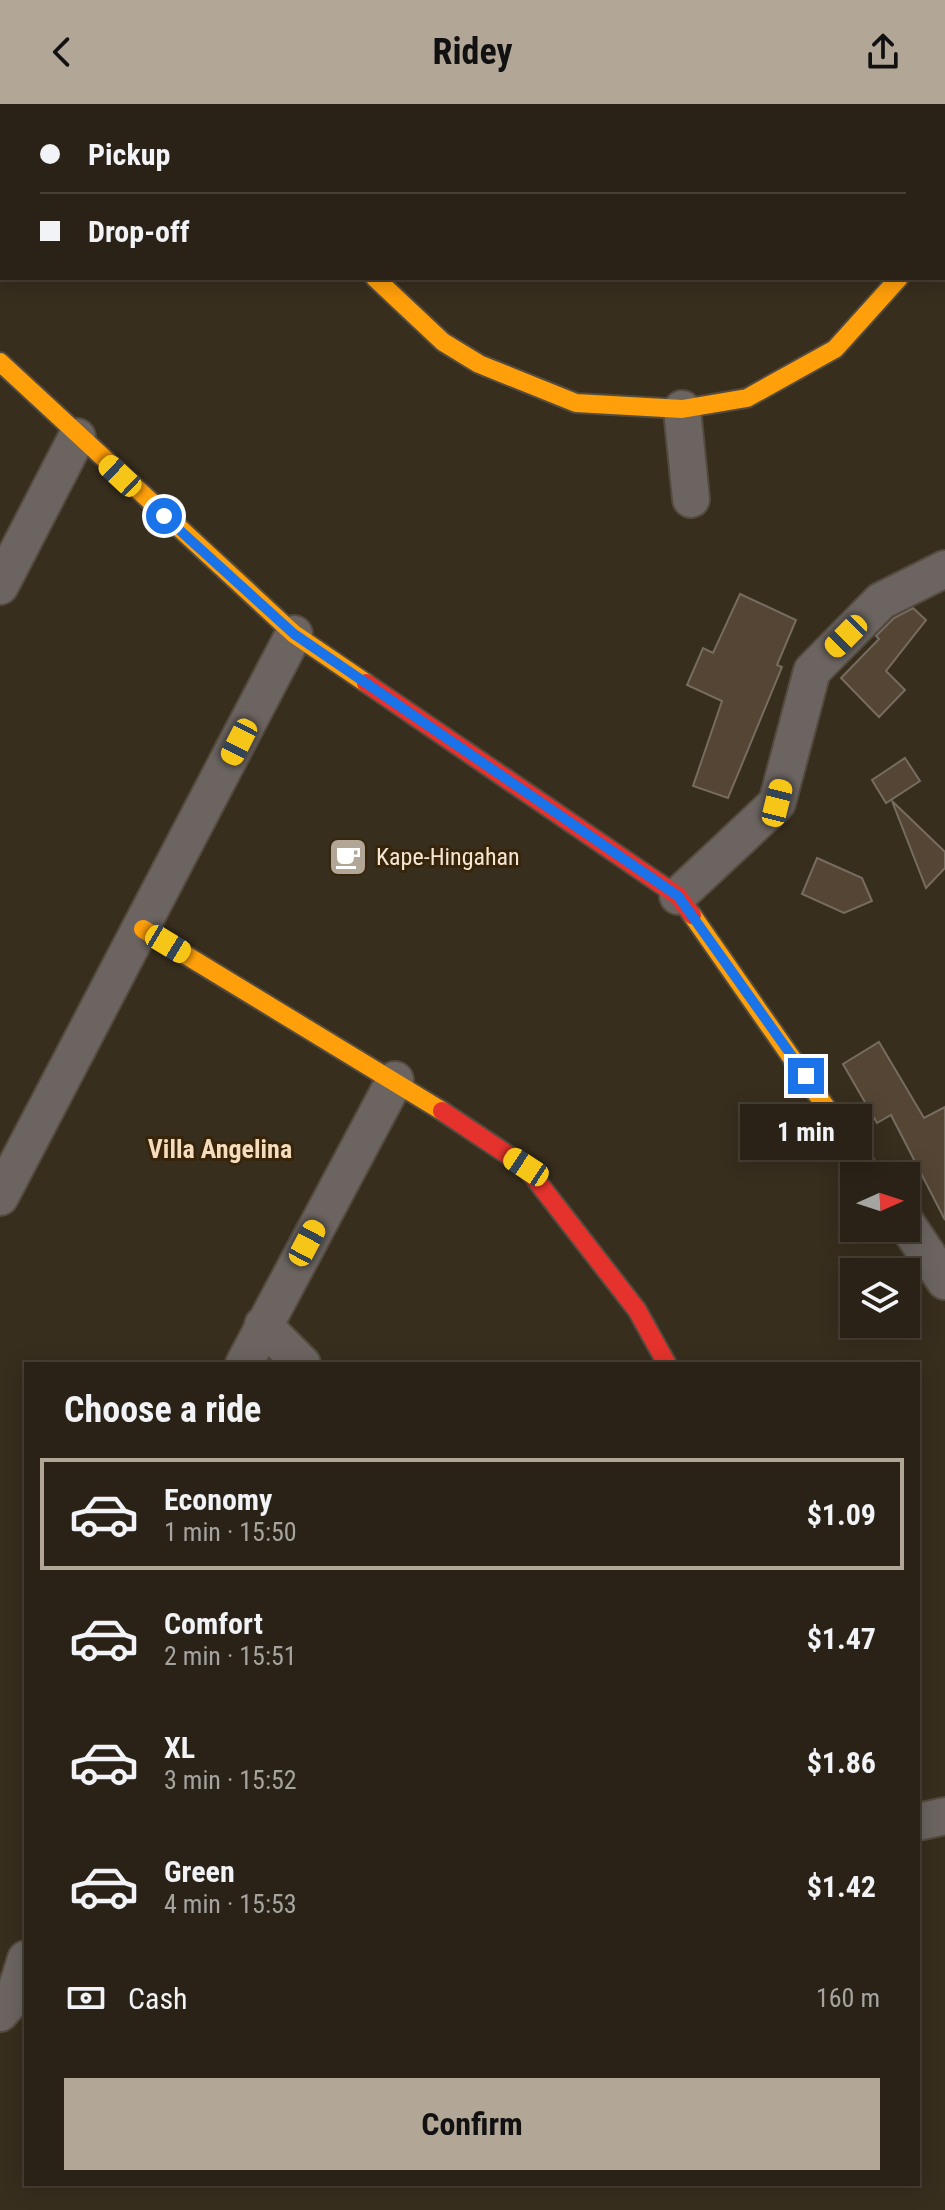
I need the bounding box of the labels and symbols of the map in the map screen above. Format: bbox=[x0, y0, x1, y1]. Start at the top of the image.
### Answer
car bbox=[94, 451, 146, 501]
route start bbox=[146, 498, 182, 534]
car bbox=[821, 611, 871, 661]
car bbox=[217, 715, 261, 769]
car bbox=[760, 777, 794, 829]
cafe icon: Kape-Hingahan bbox=[327, 836, 369, 878]
place label: Kape-Hingahan bbox=[376, 843, 520, 871]
car bbox=[141, 921, 195, 967]
route end bbox=[788, 1058, 824, 1094]
callout: 1 min bbox=[740, 1104, 872, 1160]
district label: Villa Angelina bbox=[148, 1134, 292, 1164]
car bbox=[499, 1144, 553, 1190]
north arrow bbox=[840, 1162, 920, 1242]
car bbox=[285, 1216, 329, 1270]

